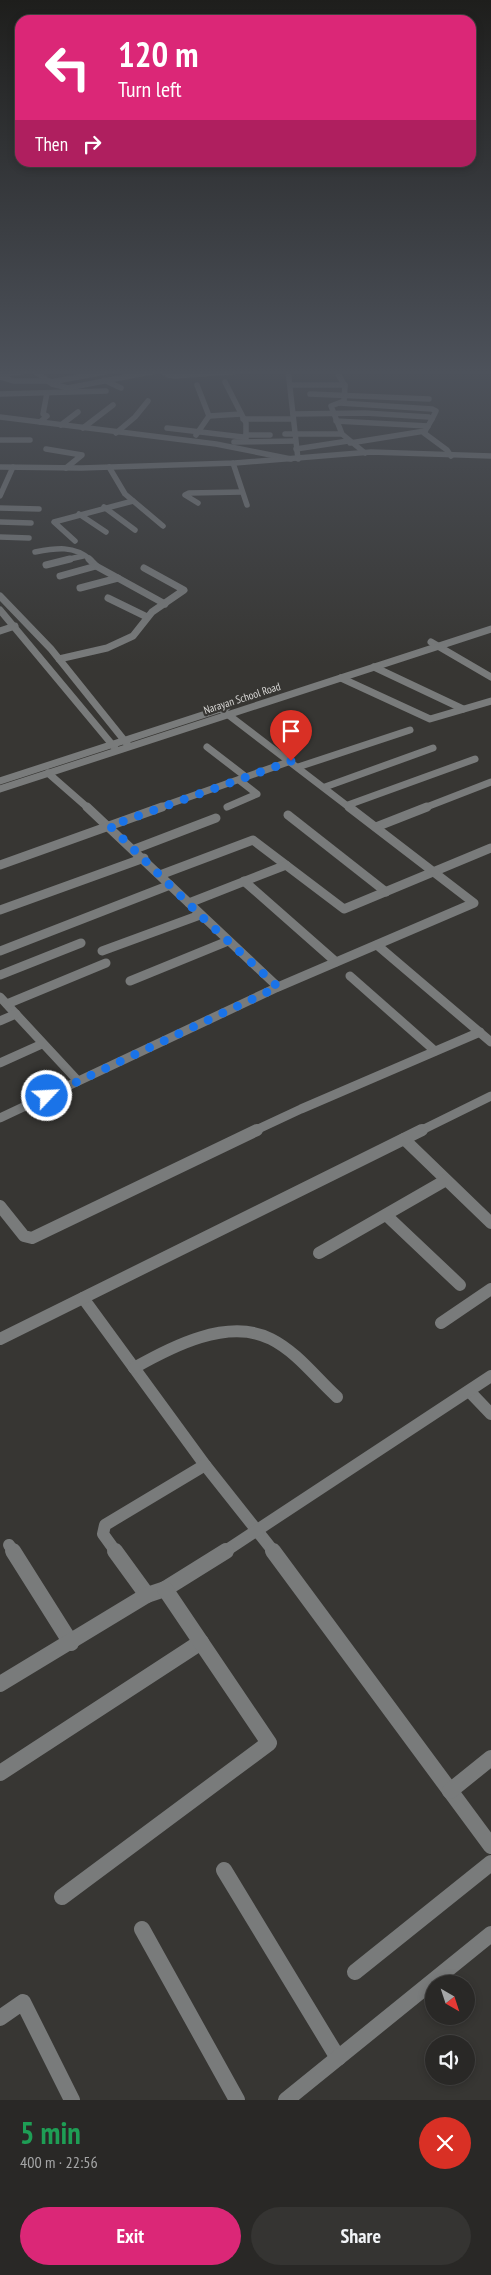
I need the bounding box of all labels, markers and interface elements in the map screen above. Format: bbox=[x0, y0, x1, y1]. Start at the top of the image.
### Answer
text: 120 m bbox=[118, 31, 199, 77]
icon: left bbox=[35, 35, 100, 100]
text: Turn left bbox=[118, 75, 182, 103]
icon: right bbox=[78, 130, 106, 158]
text: Then bbox=[35, 132, 68, 156]
street label: Narayan School Road bbox=[202, 679, 282, 717]
pin bbox=[270, 710, 312, 761]
icon: arrive bbox=[277, 717, 305, 745]
position arrow bbox=[20, 1069, 72, 1121]
north arrow bbox=[425, 1975, 475, 2025]
map controls bbox=[425, 1975, 475, 2085]
button: sound bbox=[425, 2035, 475, 2085]
text: 5 min bbox=[20, 2113, 81, 2152]
button: close bbox=[419, 2117, 471, 2169]
text: 400 m · 22:56 bbox=[20, 2152, 98, 2172]
button: Exit bbox=[20, 2207, 241, 2265]
button: Share bbox=[251, 2207, 471, 2265]

